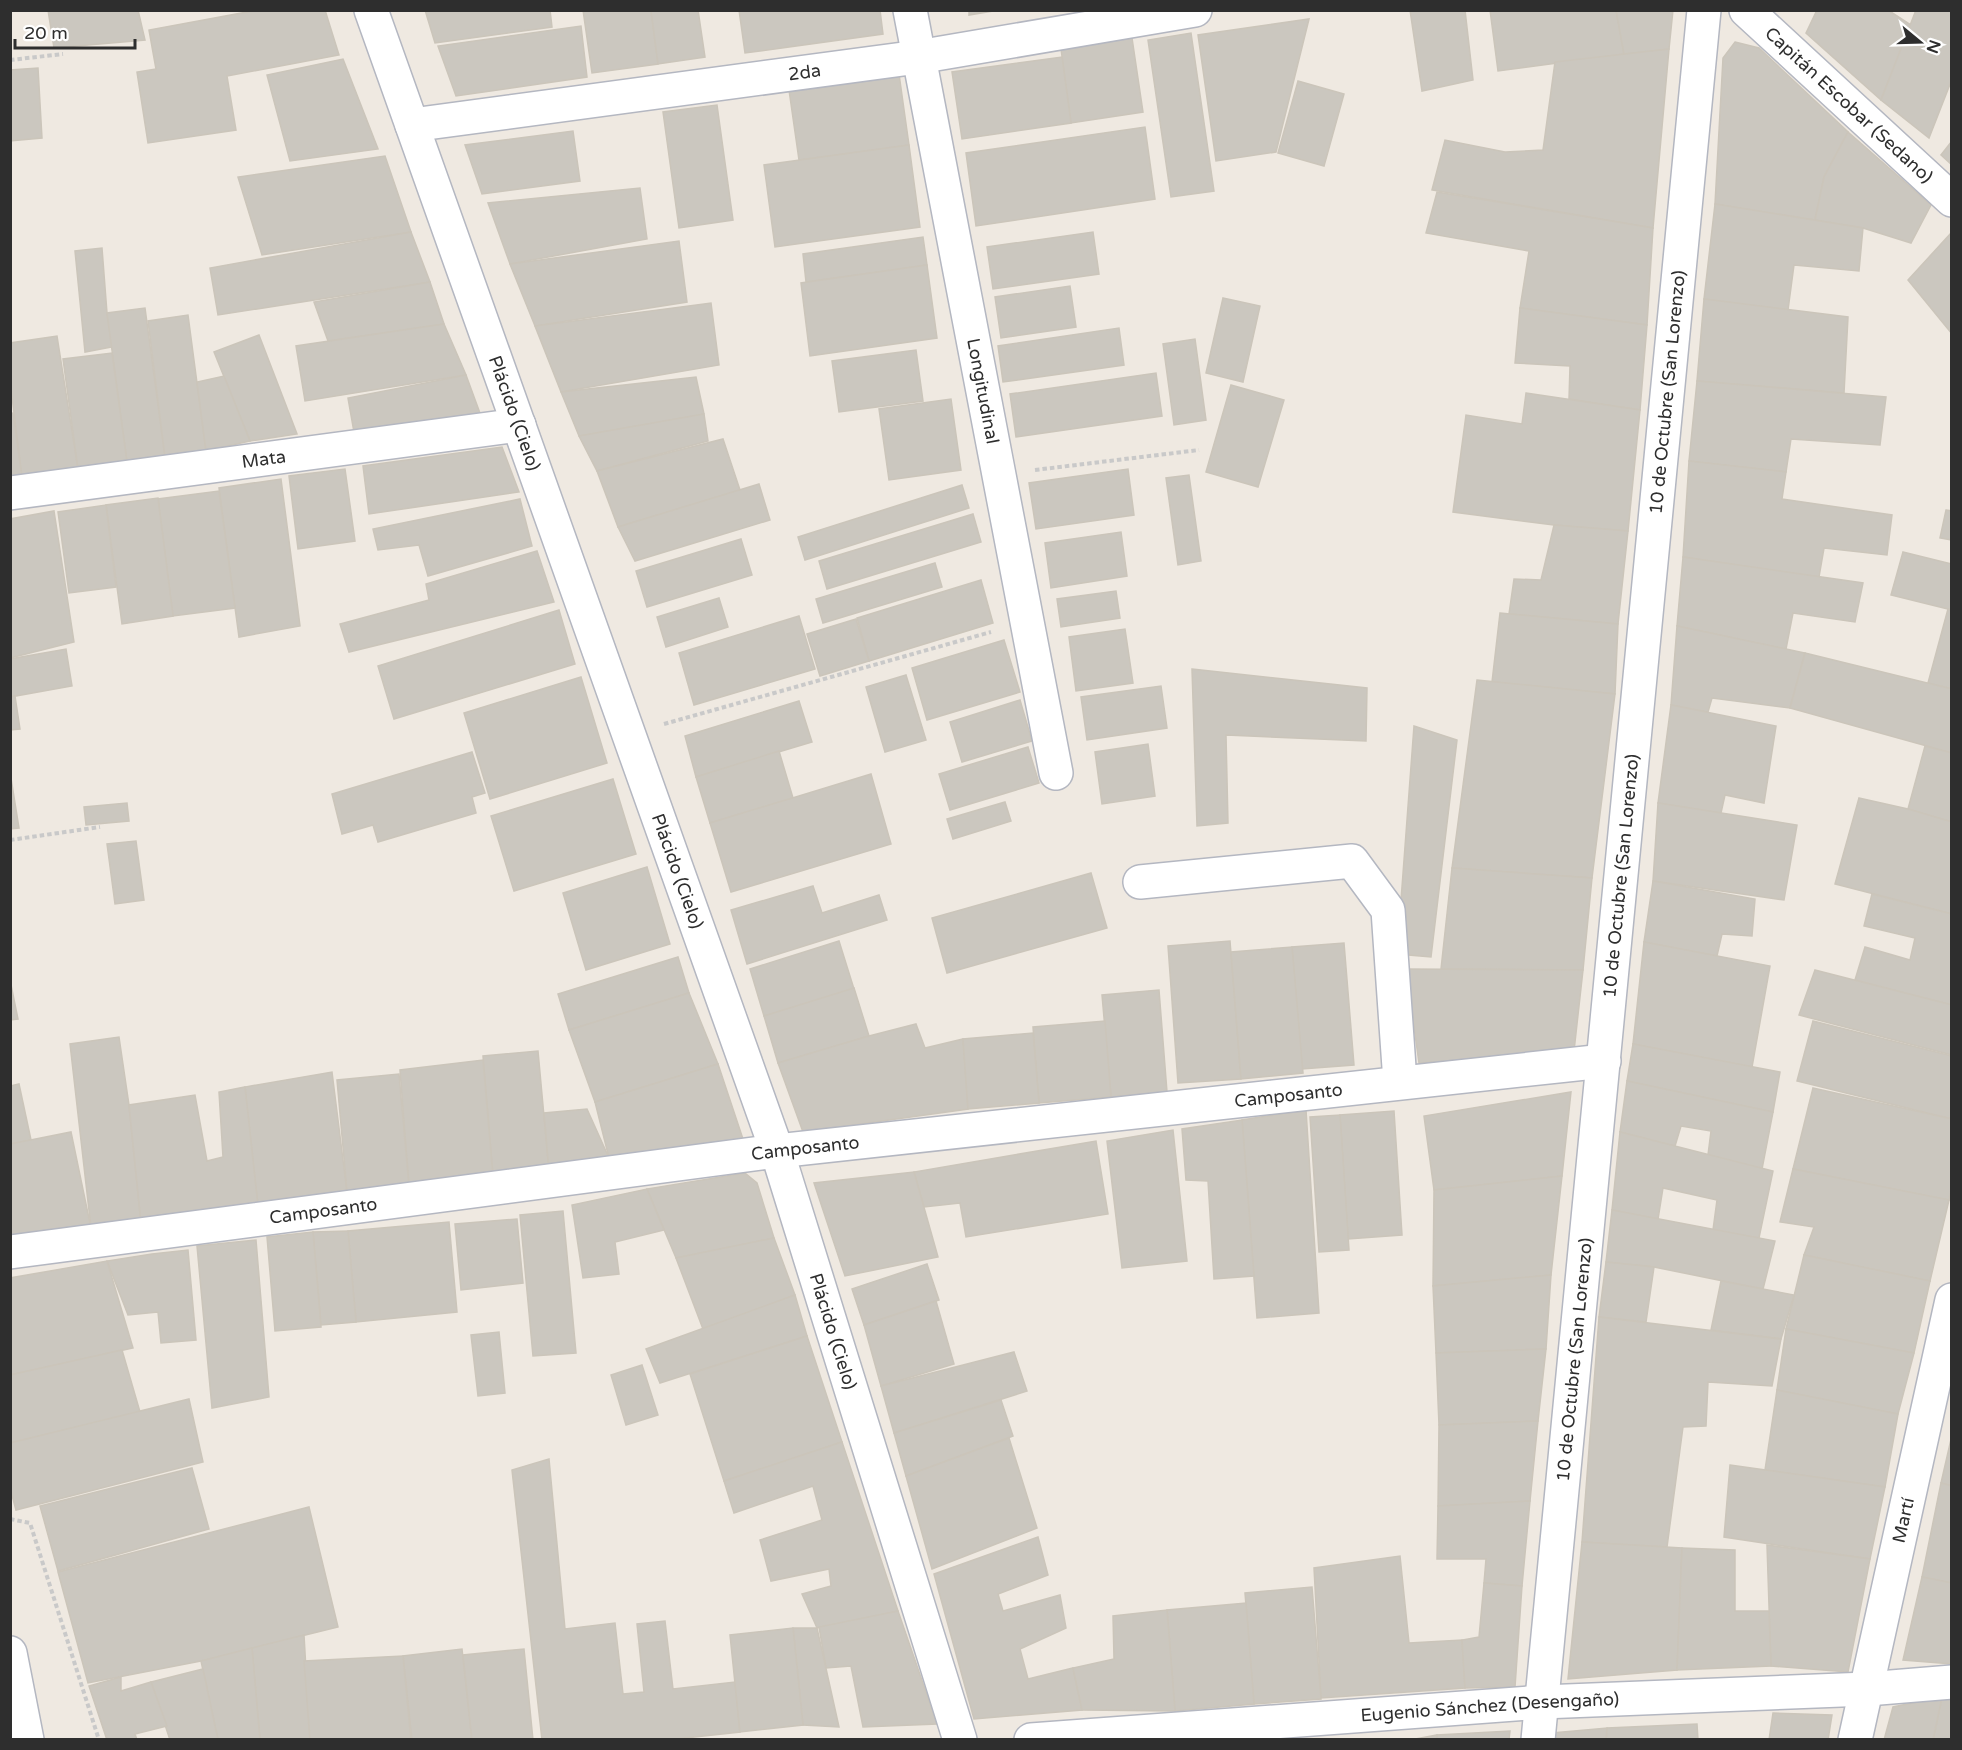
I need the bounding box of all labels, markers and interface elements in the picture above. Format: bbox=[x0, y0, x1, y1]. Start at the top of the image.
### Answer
scale bar bbox=[15, 12, 135, 50]
north arrow bbox=[1890, 12, 1950, 72]
text: 20 m bbox=[24, 22, 68, 44]
street label: Capitán Escobar (Sedano) bbox=[1760, 22, 1937, 188]
text: N bbox=[1922, 37, 1945, 56]
street label: 2da bbox=[787, 59, 822, 85]
street label: 10 de Octubre (San Lorenzo) bbox=[1645, 269, 1690, 515]
street label: Longitudinal bbox=[962, 336, 1004, 446]
street label: Plácido (Cielo) bbox=[484, 353, 545, 474]
street label: Mata bbox=[240, 445, 287, 473]
street label: 10 de Octubre (San Lorenzo) bbox=[1598, 753, 1644, 999]
street label: Plácido (Cielo) bbox=[647, 810, 708, 932]
street label: Camposanto bbox=[1233, 1079, 1344, 1112]
street label: Camposanto bbox=[750, 1131, 860, 1165]
street label: Camposanto bbox=[268, 1193, 379, 1229]
street label: 10 de Octubre (San Lorenzo) bbox=[1552, 1237, 1597, 1483]
street label: Plácido (Cielo) bbox=[805, 1270, 861, 1392]
street label: Martí bbox=[1888, 1495, 1919, 1545]
street label: Eugenio Sánchez (Desengaño) bbox=[1360, 1688, 1620, 1726]

